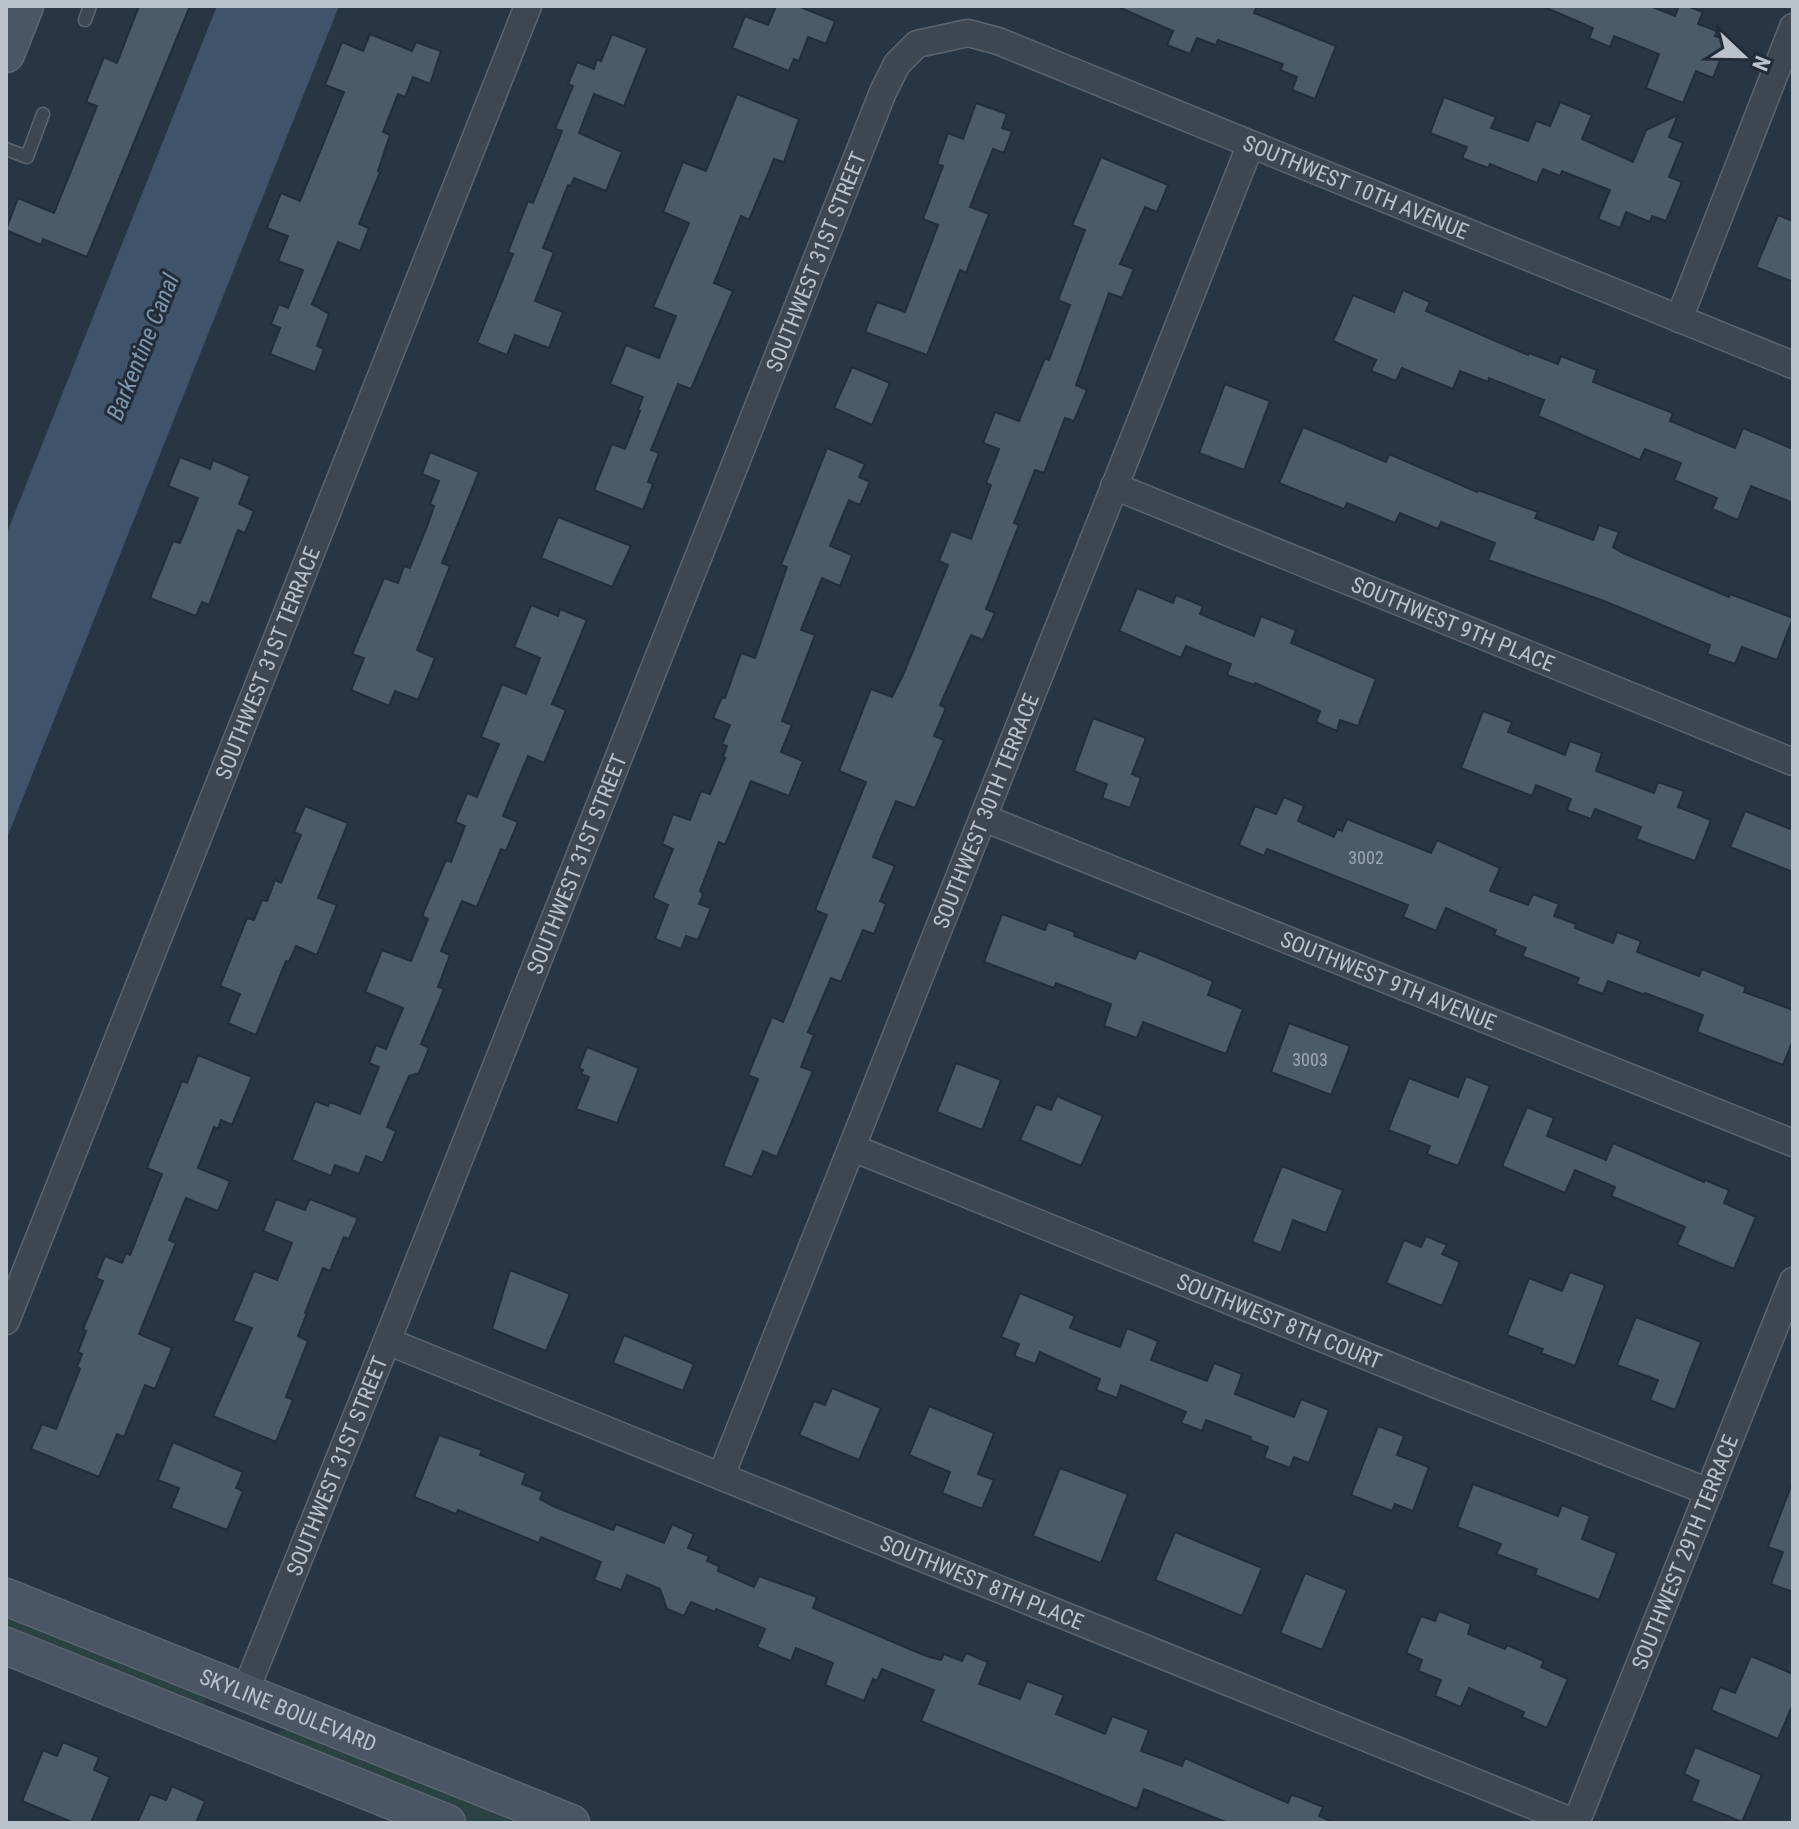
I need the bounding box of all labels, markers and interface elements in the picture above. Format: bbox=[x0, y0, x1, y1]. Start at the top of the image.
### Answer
north arrow bbox=[1703, 16, 1783, 96]
text: N bbox=[1747, 52, 1775, 74]
street label: SOUTHWEST 10TH AVENUE bbox=[1240, 130, 1473, 244]
street label: SOUTHWEST 31ST STREET bbox=[761, 148, 871, 375]
water label: Barkentine Canal bbox=[101, 269, 185, 424]
street label: SOUTHWEST 31ST TERRACE bbox=[210, 543, 325, 783]
street label: SOUTHWEST 9TH PLACE bbox=[1348, 571, 1558, 676]
street label: SOUTHWEST 30TH TERRACE bbox=[928, 690, 1044, 932]
street label: SOUTHWEST 31ST STREET bbox=[522, 750, 631, 978]
house number: 3002 bbox=[1348, 847, 1384, 868]
street label: SOUTHWEST 9TH AVENUE bbox=[1277, 926, 1500, 1035]
house number: 3003 bbox=[1292, 1049, 1328, 1070]
street label: SOUTHWEST 8TH COURT bbox=[1173, 1268, 1385, 1374]
street label: SOUTHWEST 31ST STREET bbox=[281, 1352, 392, 1579]
street label: SOUTHWEST 29TH TERRACE bbox=[1626, 1431, 1743, 1673]
street label: SOUTHWEST 8TH PLACE bbox=[877, 1530, 1087, 1635]
street label: SKYLINE BOULEVARD bbox=[196, 1663, 380, 1756]

